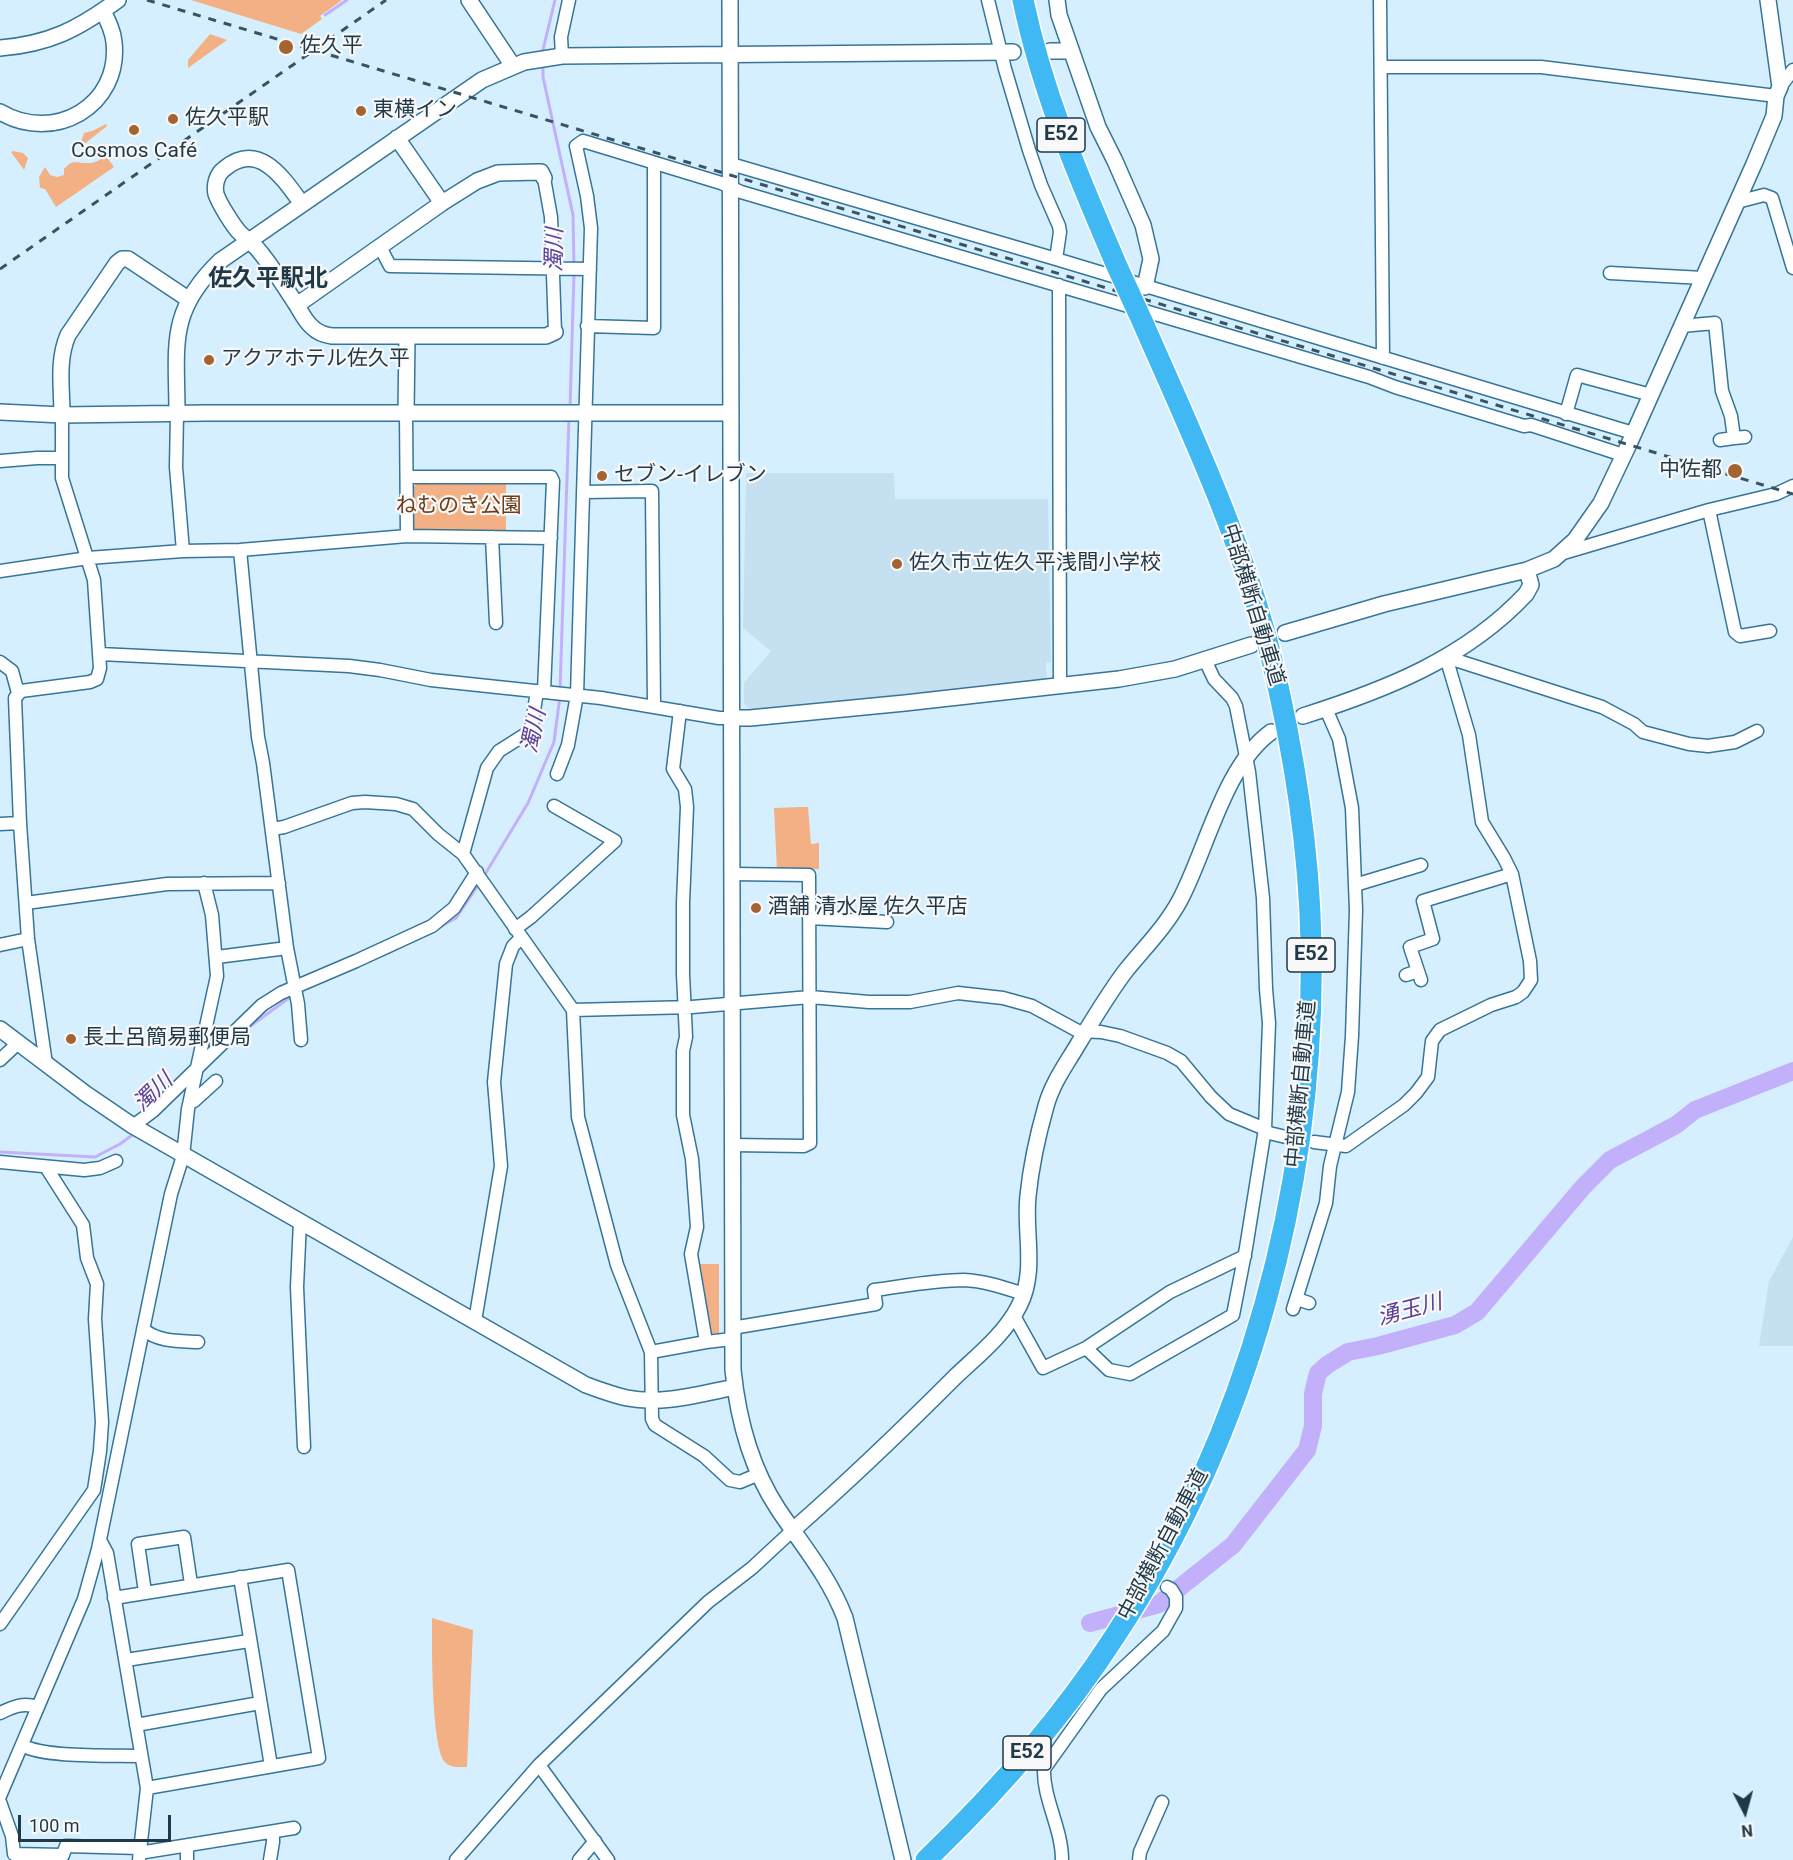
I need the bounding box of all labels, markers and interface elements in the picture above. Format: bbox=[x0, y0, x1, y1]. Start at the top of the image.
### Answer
place label: 佐久平 bbox=[300, 34, 363, 60]
marker: 佐久平 bbox=[277, 38, 295, 56]
place label: 東横イン bbox=[373, 98, 457, 124]
marker: 東横イン bbox=[354, 104, 368, 118]
place label: 佐久平駅 bbox=[185, 106, 269, 132]
marker: 佐久平駅 bbox=[166, 112, 180, 126]
road number: E52 bbox=[1037, 118, 1085, 152]
marker: Cosmos Café bbox=[127, 123, 141, 137]
place label: Cosmos Café bbox=[71, 139, 197, 165]
water label: 濁川 bbox=[542, 228, 570, 272]
district label: 佐久平駅北 bbox=[208, 266, 328, 294]
place label: アクアホテル佐久平 bbox=[221, 347, 410, 373]
marker: アクアホテル佐久平 bbox=[202, 353, 216, 367]
place label: 中佐都 bbox=[1659, 458, 1722, 484]
marker: 中佐都 bbox=[1726, 462, 1744, 480]
place label: セブン-イレブン bbox=[614, 463, 767, 489]
marker: セブン-イレブン bbox=[595, 469, 609, 483]
park label: ねむのき公園 bbox=[396, 494, 522, 520]
street label: 中部横断自動車道 bbox=[1215, 521, 1289, 689]
place label: 佐久市立佐久平浅間小学校 bbox=[909, 551, 1161, 577]
marker: 佐久市立佐久平浅間小学校 bbox=[890, 557, 904, 571]
water label: 濁川 bbox=[517, 707, 553, 755]
place label: 酒舗 清水屋 佐久平店 bbox=[768, 895, 967, 921]
marker: 酒舗 清水屋 佐久平店 bbox=[749, 901, 763, 915]
road number: E52 bbox=[1287, 938, 1335, 972]
street label: 中部横断自動車道 bbox=[1282, 999, 1322, 1169]
place label: 長土呂簡易郵便局 bbox=[83, 1026, 251, 1052]
marker: 長土呂簡易郵便局 bbox=[64, 1032, 78, 1046]
water label: 濁川 bbox=[129, 1068, 179, 1118]
water label: 湧玉川 bbox=[1375, 1290, 1445, 1332]
street label: 中部横断自動車道 bbox=[1113, 1465, 1215, 1625]
road number: E52 bbox=[1003, 1736, 1051, 1770]
north arrow bbox=[1715, 1782, 1775, 1842]
scale bar bbox=[21, 1803, 174, 1841]
text: 100 m bbox=[29, 1815, 80, 1836]
text: N bbox=[1740, 1820, 1754, 1840]

